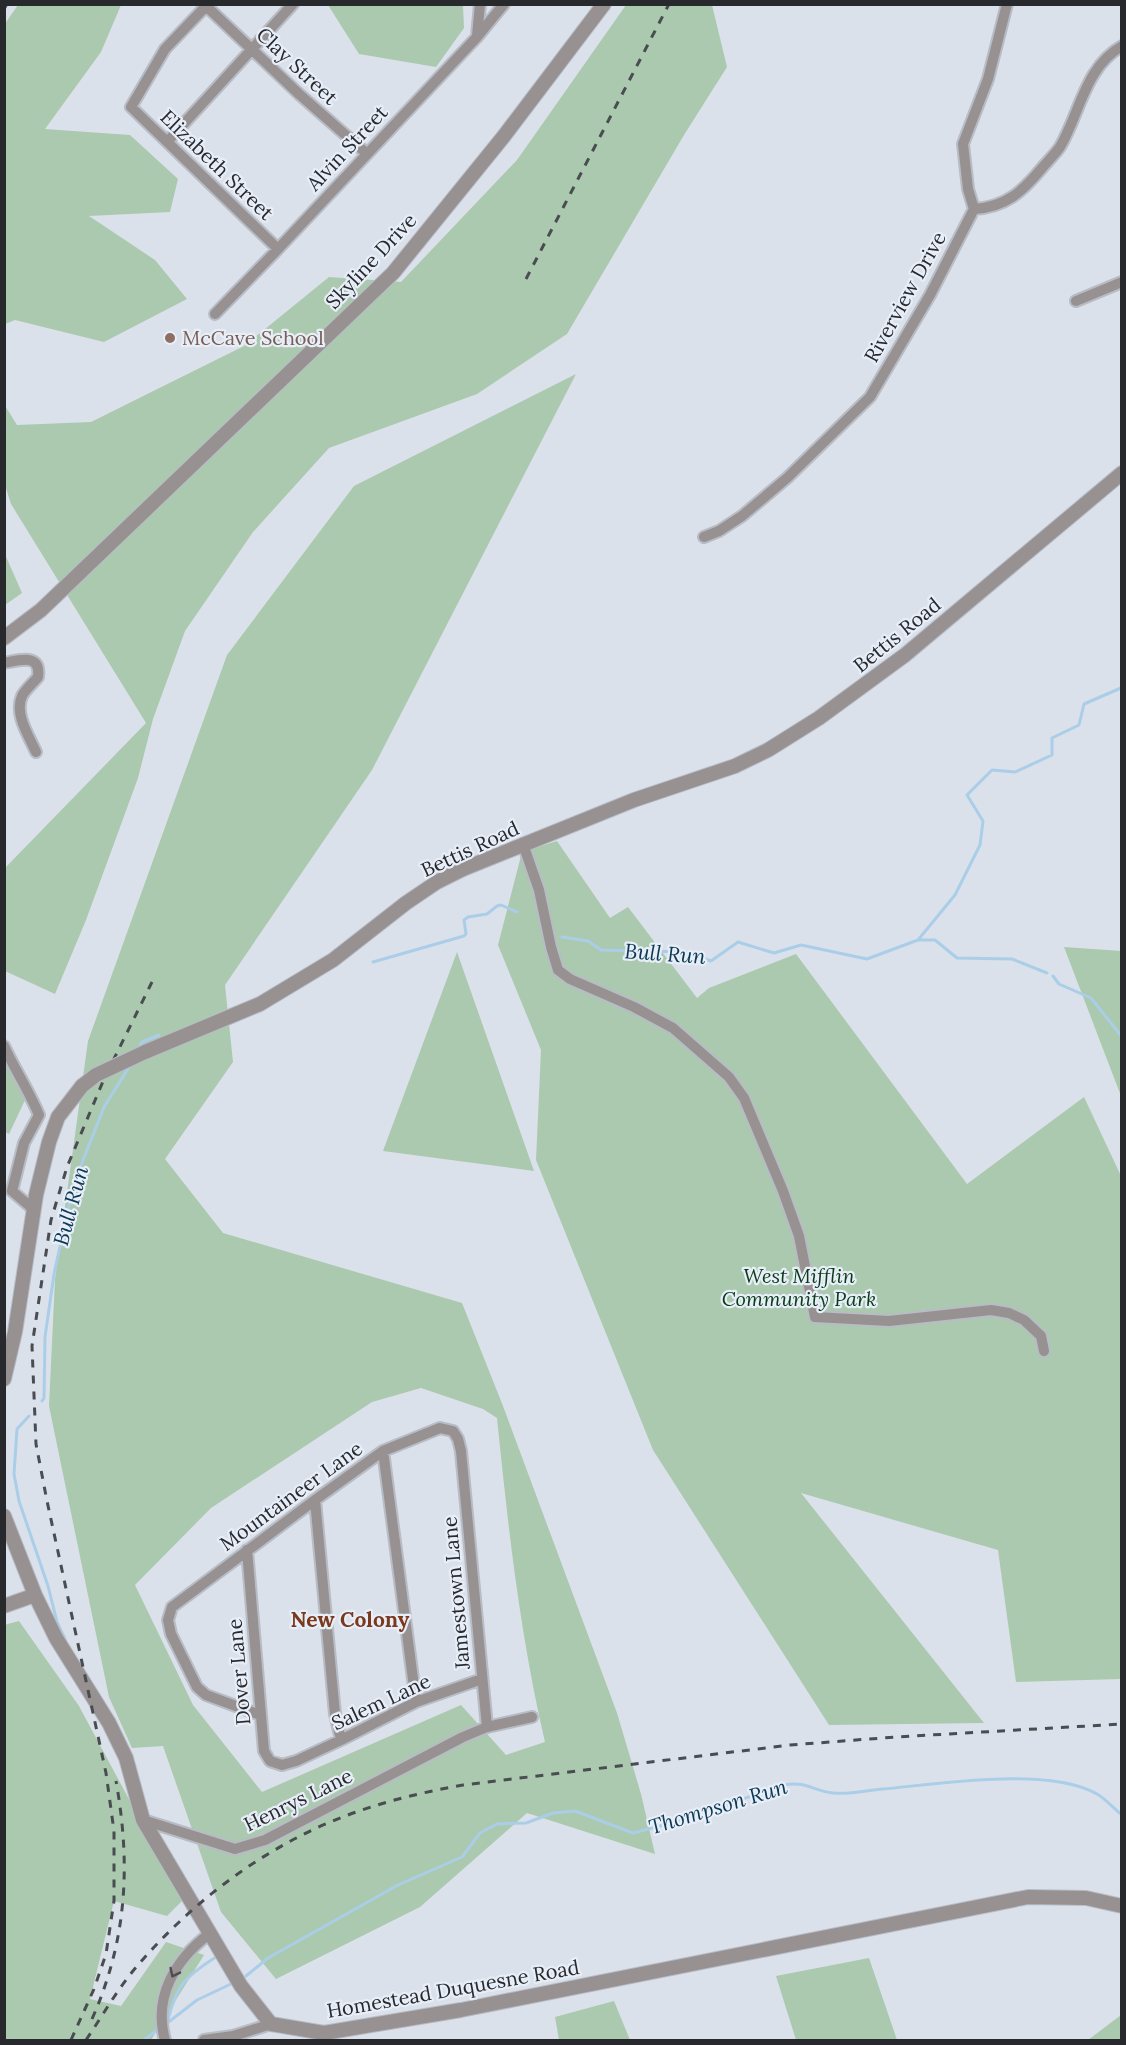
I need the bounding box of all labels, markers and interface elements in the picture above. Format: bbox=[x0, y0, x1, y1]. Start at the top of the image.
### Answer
street label: Clay Street bbox=[251, 22, 343, 110]
street label: Alvin Street bbox=[300, 100, 393, 196]
street label: Elizabeth Street bbox=[155, 104, 279, 225]
street label: Skyline Drive bbox=[320, 207, 421, 314]
street label: Riverview Drive bbox=[858, 227, 951, 366]
place label: McCave School bbox=[182, 325, 324, 350]
marker: McCave School bbox=[163, 331, 177, 345]
street label: Bettis Road bbox=[848, 592, 946, 677]
street label: Bettis Road bbox=[417, 815, 523, 882]
water label: Bull Run bbox=[624, 937, 707, 970]
water label: Bull Run bbox=[47, 1163, 94, 1249]
park label: West Mifflin Community Park bbox=[722, 1263, 876, 1311]
street label: Mountaineer Lane bbox=[214, 1435, 367, 1556]
street label: Jamestown Lane bbox=[436, 1515, 475, 1672]
district label: New Colony bbox=[291, 1606, 410, 1633]
street label: Dover Lane bbox=[221, 1618, 256, 1726]
street label: Salem Lane bbox=[327, 1668, 434, 1735]
street label: Henrys Lane bbox=[239, 1762, 356, 1837]
water label: Thompson Run bbox=[645, 1773, 791, 1840]
street label: Homestead Duquesne Road bbox=[325, 1954, 581, 2023]
one-way arrow bbox=[169, 1967, 181, 1978]

